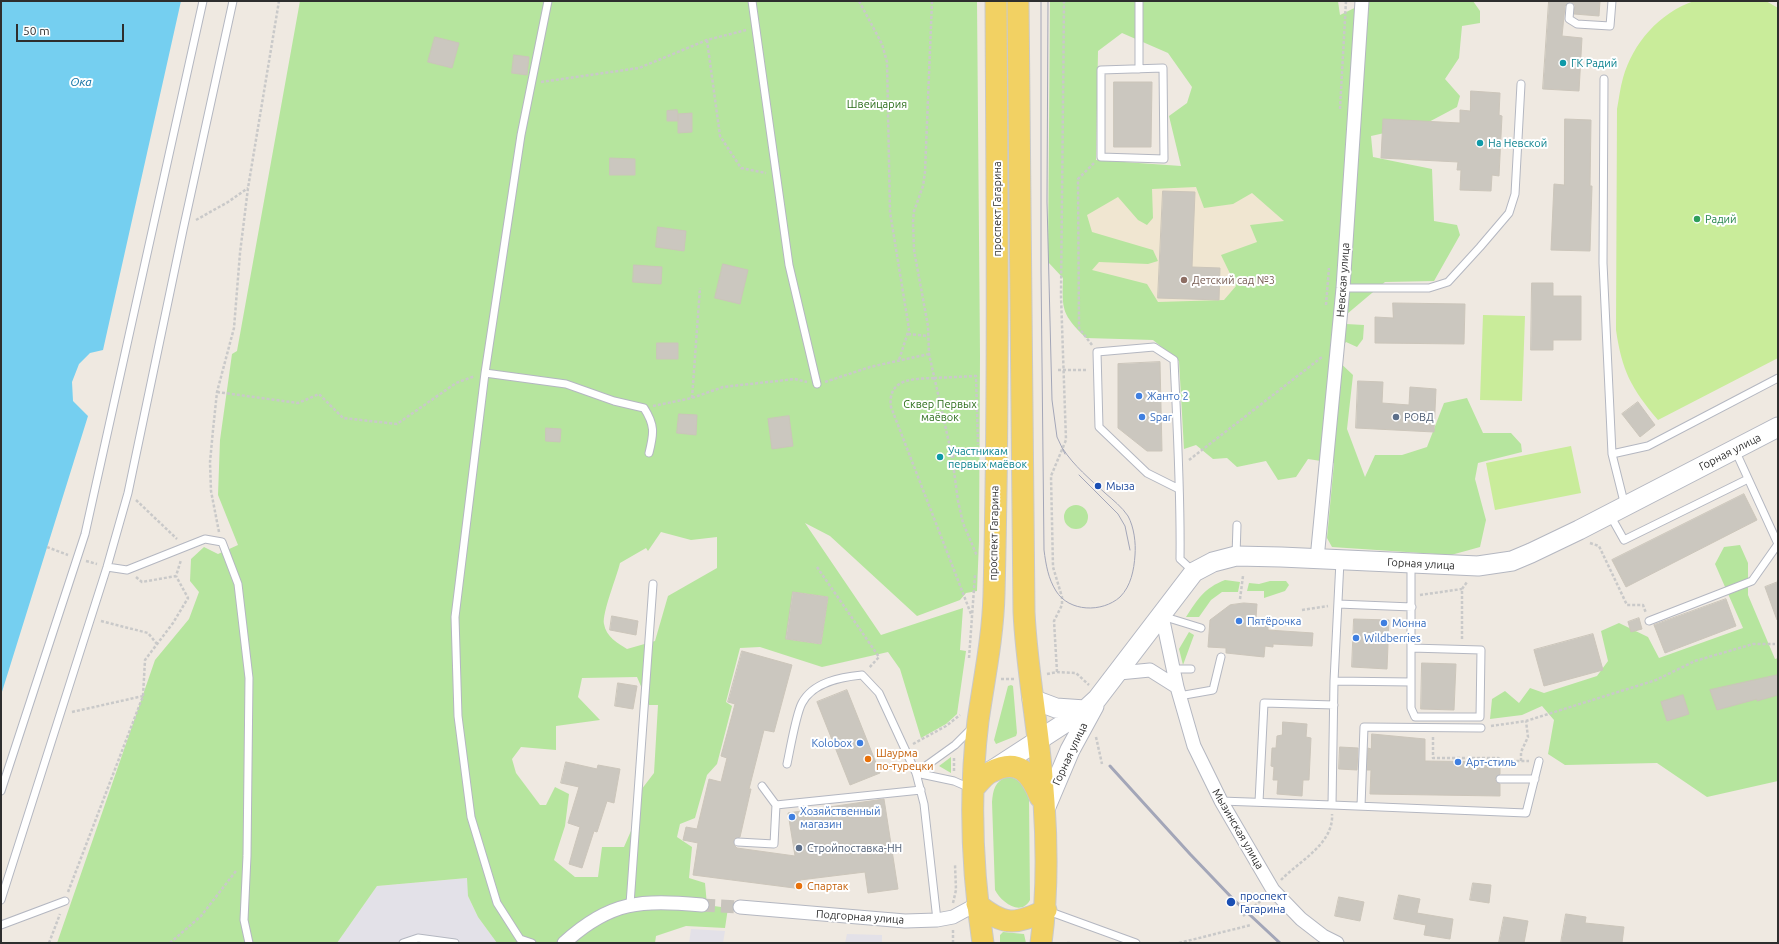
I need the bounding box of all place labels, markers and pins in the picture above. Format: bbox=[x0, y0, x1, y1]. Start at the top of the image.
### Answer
place label: ГК Радий bbox=[1571, 56, 1617, 70]
marker: ГК Радий bbox=[1558, 58, 1568, 68]
place label: На Невской bbox=[1488, 136, 1547, 150]
marker: На Невской bbox=[1475, 138, 1485, 148]
place label: Радий bbox=[1705, 212, 1737, 226]
marker: Радий bbox=[1692, 214, 1702, 224]
place label: Детский сад №3 bbox=[1192, 273, 1275, 287]
marker: Детский сад №3 bbox=[1179, 275, 1189, 285]
place label: Жанто 2 bbox=[1147, 389, 1189, 403]
marker: Жанто 2 bbox=[1134, 391, 1144, 401]
place label: Spar bbox=[1150, 410, 1172, 424]
place label: РОВД bbox=[1404, 410, 1434, 424]
marker: Spar bbox=[1137, 412, 1147, 422]
marker: РОВД bbox=[1391, 412, 1401, 422]
place label: Участникам первых маёвок bbox=[948, 444, 1027, 470]
marker: Участникам первых маёвок bbox=[935, 452, 945, 462]
place label: Мыза bbox=[1106, 479, 1135, 493]
marker: Мыза bbox=[1093, 481, 1103, 491]
place label: Пятёрочка bbox=[1247, 614, 1301, 628]
marker: Пятёрочка bbox=[1234, 616, 1244, 626]
place label: Монна bbox=[1392, 616, 1426, 630]
marker: Монна bbox=[1379, 618, 1389, 628]
place label: Wildberries bbox=[1364, 631, 1421, 645]
marker: Wildberries bbox=[1351, 633, 1361, 643]
place label: Kolobox bbox=[811, 736, 852, 750]
marker: Kolobox bbox=[855, 738, 865, 748]
place label: Шаурма по-турецки bbox=[876, 746, 934, 772]
marker: Шаурма по-турецки bbox=[863, 754, 873, 764]
place label: Арт-стиль bbox=[1466, 755, 1516, 769]
marker: Арт-стиль bbox=[1453, 757, 1463, 767]
place label: Хозяйственный магазин bbox=[800, 804, 881, 830]
marker: Хозяйственный магазин bbox=[787, 812, 797, 822]
place label: Стройпоставка-НН bbox=[807, 841, 902, 855]
marker: Стройпоставка-НН bbox=[794, 843, 804, 853]
place label: Спартак bbox=[807, 879, 848, 893]
marker: Спартак bbox=[794, 881, 804, 891]
place label: проспект Гагарина bbox=[1240, 889, 1287, 915]
marker: проспект Гагарина bbox=[1225, 896, 1237, 908]

